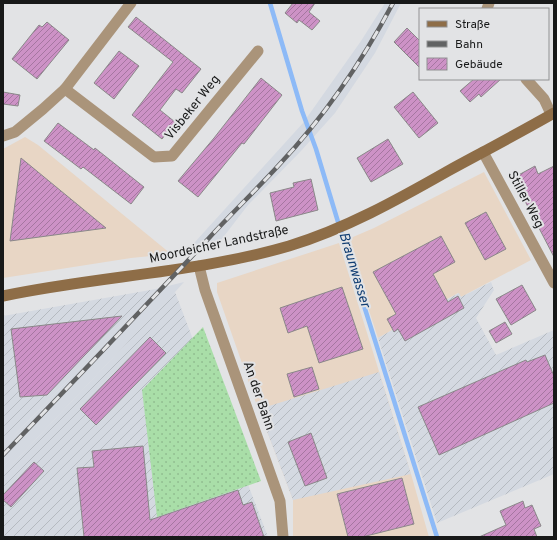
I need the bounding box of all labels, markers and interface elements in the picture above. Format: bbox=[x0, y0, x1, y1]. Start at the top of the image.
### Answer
legend bbox=[419, 8, 549, 80]
text: Straße bbox=[455, 17, 490, 33]
text: Bahn bbox=[455, 37, 483, 53]
text: Gebäude bbox=[455, 57, 503, 73]
street label: Visbeker Weg bbox=[162, 72, 224, 144]
street label: Stiller Weg bbox=[503, 169, 547, 231]
street label: Moordeicher Landstraße bbox=[148, 222, 290, 268]
water label: Braunwasser bbox=[334, 230, 374, 311]
street label: An der Bahn bbox=[239, 359, 277, 433]

